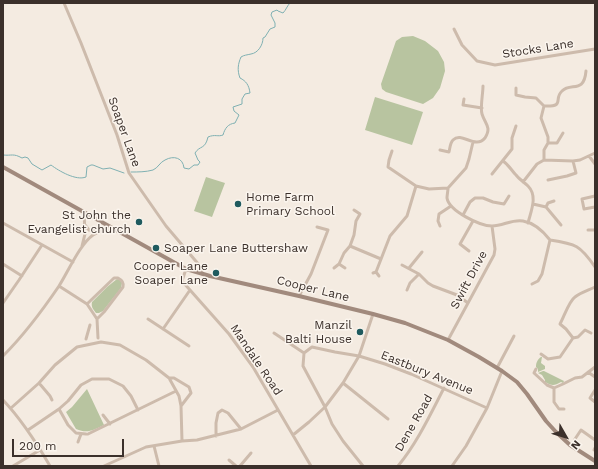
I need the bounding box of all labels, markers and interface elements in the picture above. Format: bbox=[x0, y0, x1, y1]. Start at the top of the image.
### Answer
street label: Stocks Lane bbox=[501, 36, 575, 62]
street label: Soaper Lane bbox=[105, 95, 143, 169]
place label: Home Farm Primary School bbox=[246, 190, 335, 218]
marker: Home Farm Primary School bbox=[233, 199, 243, 209]
place label: St John the Evangelist church bbox=[27, 208, 131, 236]
marker: St John the Evangelist church bbox=[134, 217, 144, 227]
place label: Soaper Lane Buttershaw bbox=[164, 241, 308, 255]
marker: Soaper Lane Buttershaw bbox=[151, 243, 161, 253]
street label: Swift Drive bbox=[448, 248, 490, 312]
place label: Cooper Lane Soaper Lane bbox=[134, 259, 208, 287]
marker: Cooper Lane Soaper Lane bbox=[211, 268, 221, 278]
street label: Cooper Lane bbox=[275, 273, 351, 305]
place label: Manzil Balti House bbox=[285, 318, 352, 346]
street label: Mandale Road bbox=[227, 322, 285, 398]
marker: Manzil Balti House bbox=[355, 327, 365, 337]
street label: Eastbury Avenue bbox=[379, 348, 475, 398]
street label: Dene Road bbox=[392, 392, 436, 454]
north arrow bbox=[546, 417, 586, 457]
scale bar bbox=[14, 431, 126, 457]
text: N bbox=[568, 438, 583, 452]
text: 200 m bbox=[19, 439, 56, 453]

